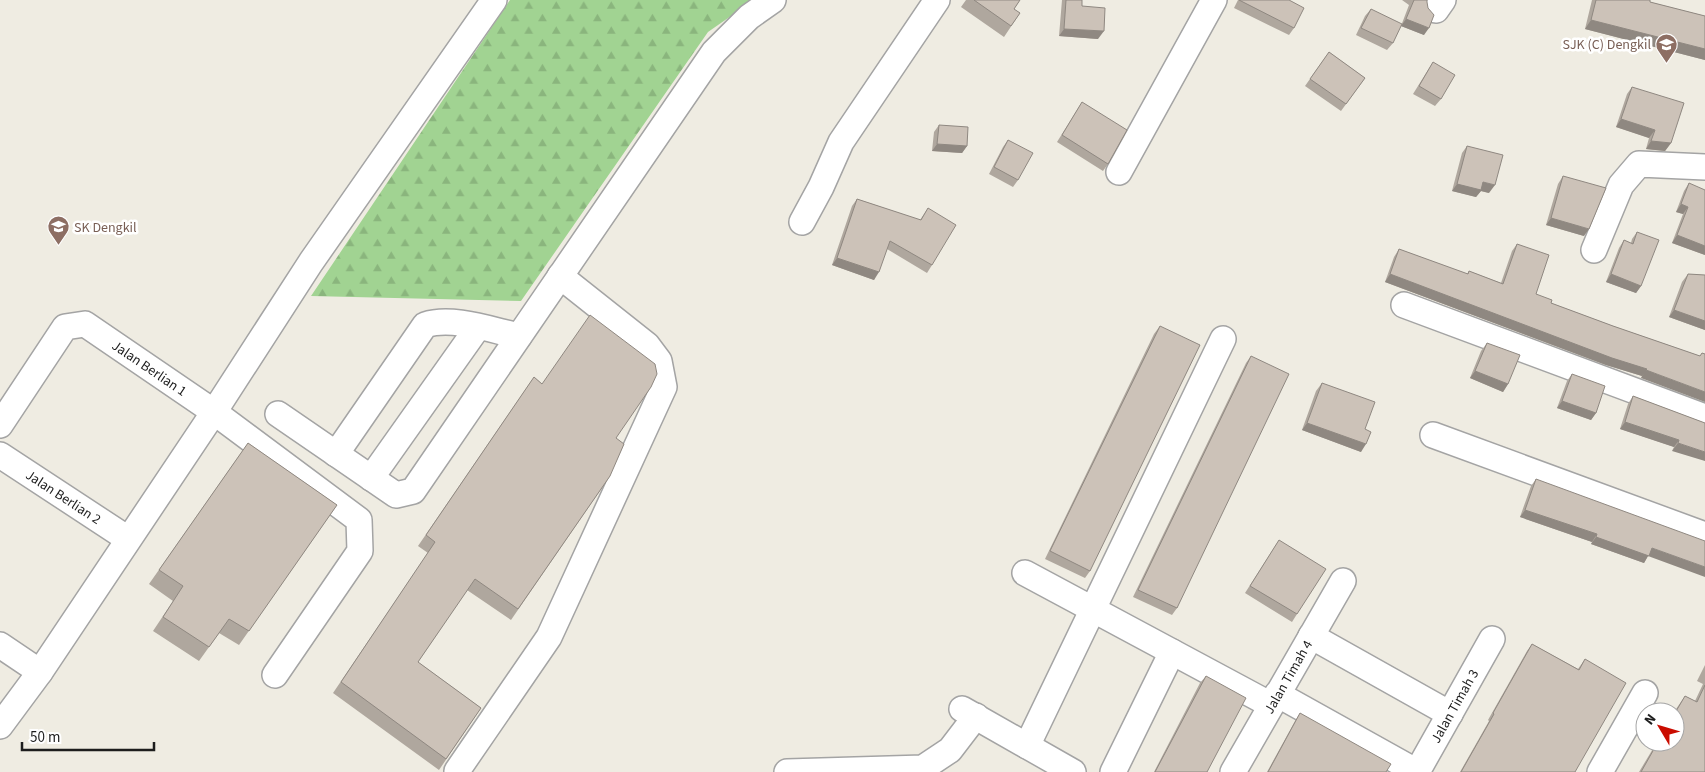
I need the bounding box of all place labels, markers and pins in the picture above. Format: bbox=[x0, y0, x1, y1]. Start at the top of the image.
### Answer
school or university icon: SJK (C) Dengkil bbox=[1655, 32, 1679, 63]
place label: SJK (C) Dengkil bbox=[1563, 35, 1651, 55]
school or university icon: SK Dengkil bbox=[46, 215, 70, 246]
place label: SK Dengkil bbox=[74, 218, 137, 238]

